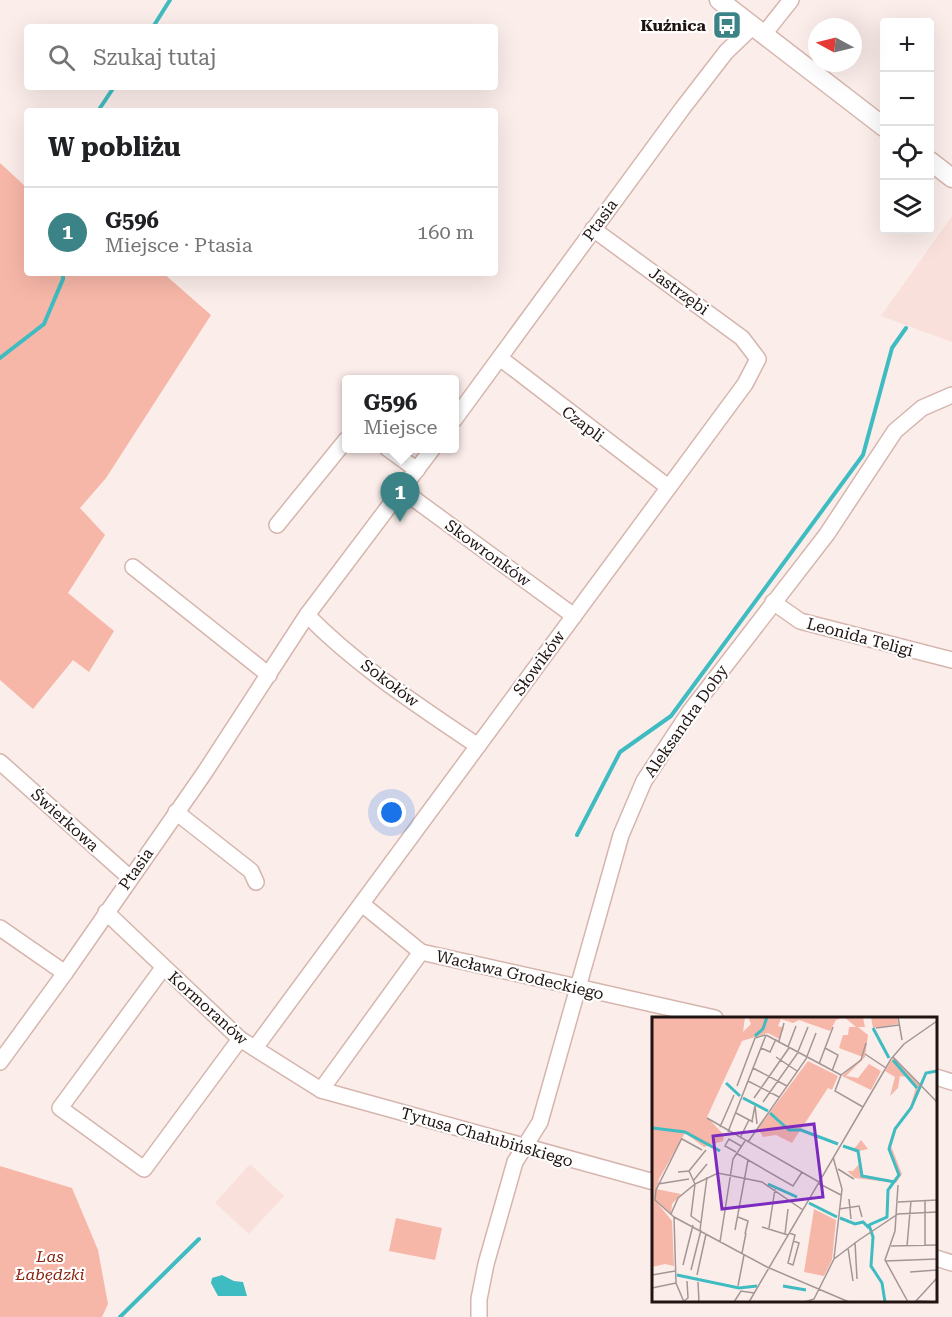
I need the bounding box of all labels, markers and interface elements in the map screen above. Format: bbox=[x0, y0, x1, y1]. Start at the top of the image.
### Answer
bus stop icon: Kuźnica bbox=[711, 9, 743, 41]
place label: Kuźnica bbox=[640, 16, 707, 35]
north arrow bbox=[808, 18, 862, 72]
map controls bbox=[880, 18, 934, 234]
button: + bbox=[880, 18, 934, 72]
search box bbox=[24, 24, 498, 90]
icon: search bbox=[45, 41, 78, 74]
text: Szukaj tutaj bbox=[93, 45, 217, 70]
button: − bbox=[880, 72, 934, 126]
button: locate bbox=[880, 126, 934, 180]
text: W pobliżu bbox=[48, 132, 181, 162]
button: layers bbox=[880, 180, 934, 234]
street label: Ptasia bbox=[579, 195, 622, 245]
text: G596 bbox=[105, 208, 159, 233]
text: 1 bbox=[62, 220, 73, 244]
text: 160 m bbox=[417, 220, 474, 244]
text: Miejsce · Ptasia bbox=[105, 233, 253, 257]
street label: Jastrzębi bbox=[645, 263, 713, 319]
popup bbox=[342, 375, 459, 453]
text: G596 bbox=[364, 390, 417, 415]
street label: Czapli bbox=[558, 402, 608, 446]
text: Miejsce bbox=[364, 415, 437, 439]
pin: 1 bbox=[380, 472, 420, 522]
street label: Skowronków bbox=[442, 516, 535, 591]
street label: Leonida Teligi bbox=[805, 614, 915, 660]
street label: Słowików bbox=[509, 626, 569, 699]
street label: Sokołów bbox=[357, 655, 423, 711]
street label: Aleksandra Doby bbox=[640, 661, 732, 781]
street label: Świerkowa bbox=[27, 785, 103, 856]
your location bbox=[377, 798, 406, 827]
street label: Ptasia bbox=[115, 844, 157, 894]
street label: Wacława Grodeckiego bbox=[434, 946, 606, 1004]
street label: Kormoranów bbox=[164, 967, 252, 1049]
inset map bbox=[652, 1017, 937, 1302]
street label: Tytusa Chałubińskiego bbox=[399, 1103, 575, 1171]
park label: Las Łabędzki bbox=[15, 1247, 84, 1284]

